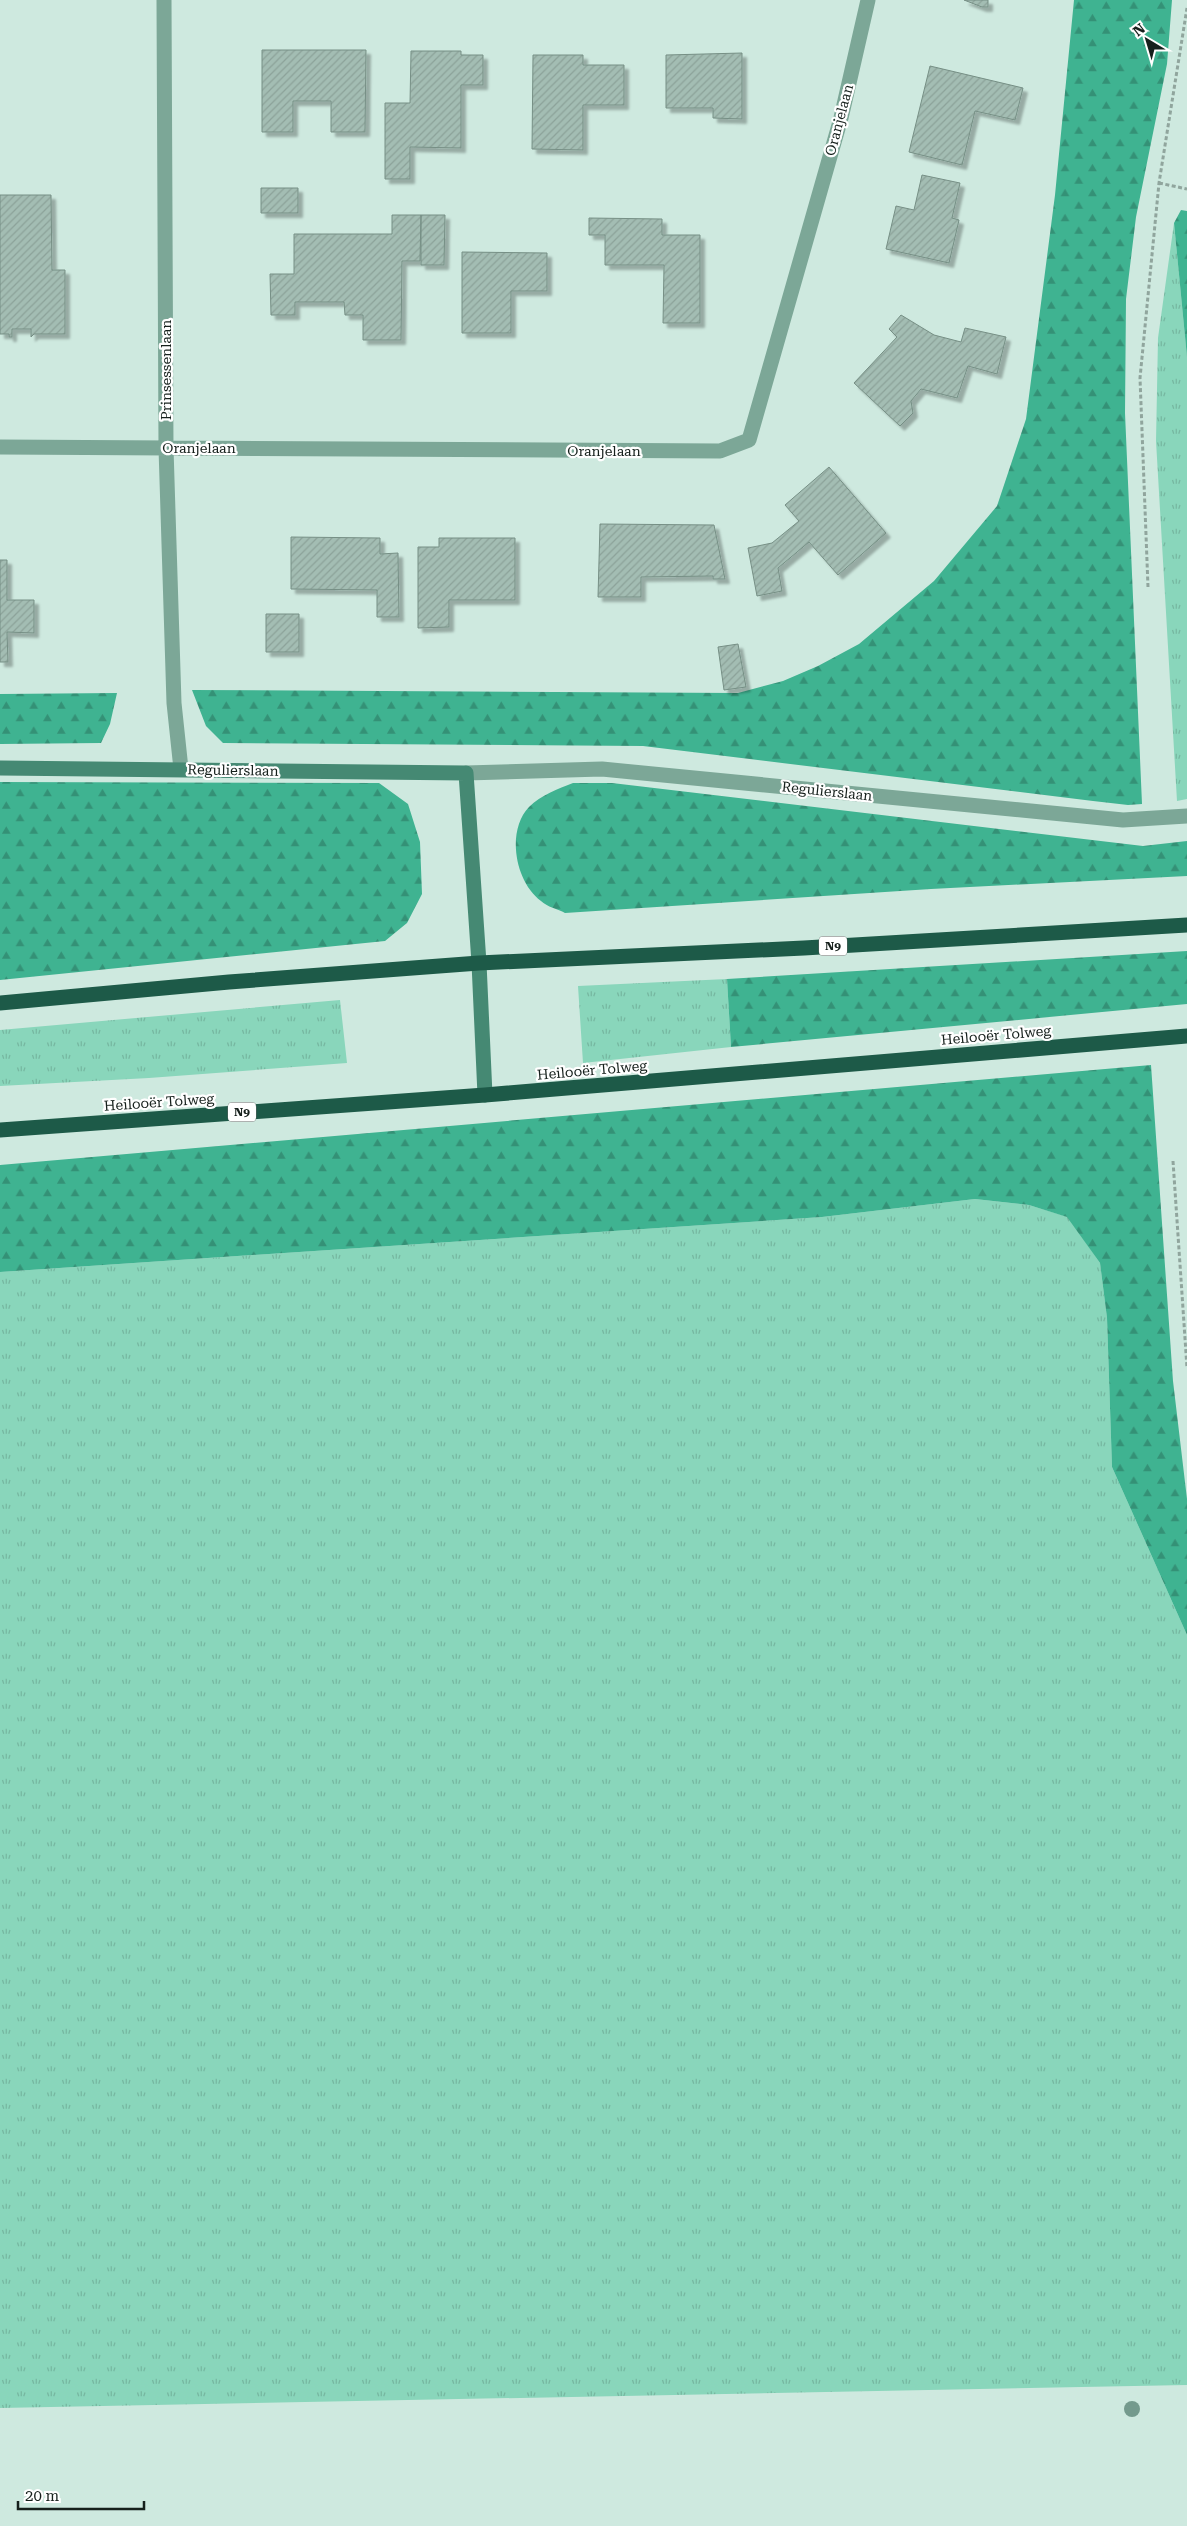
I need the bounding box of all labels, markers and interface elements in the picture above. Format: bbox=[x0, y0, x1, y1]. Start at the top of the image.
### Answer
north arrow bbox=[1122, 15, 1172, 65]
text: N bbox=[1130, 20, 1148, 39]
street label: Oranjelaan bbox=[822, 82, 856, 158]
street label: Prinsessenlaan bbox=[158, 320, 174, 420]
street label: Oranjelaan bbox=[162, 440, 236, 456]
street label: Oranjelaan bbox=[567, 443, 641, 459]
street label: Regulierslaan bbox=[187, 761, 279, 779]
street label: Regulierslaan bbox=[781, 778, 873, 804]
road number: N9 bbox=[819, 936, 847, 956]
street label: Heilooër Tolweg bbox=[940, 1022, 1052, 1048]
street label: Heilooër Tolweg bbox=[536, 1057, 648, 1083]
street label: Heilooër Tolweg bbox=[103, 1090, 215, 1114]
road number: N9 bbox=[228, 1102, 256, 1122]
scale bar bbox=[18, 2478, 144, 2510]
text: 20 m bbox=[25, 2487, 60, 2505]

